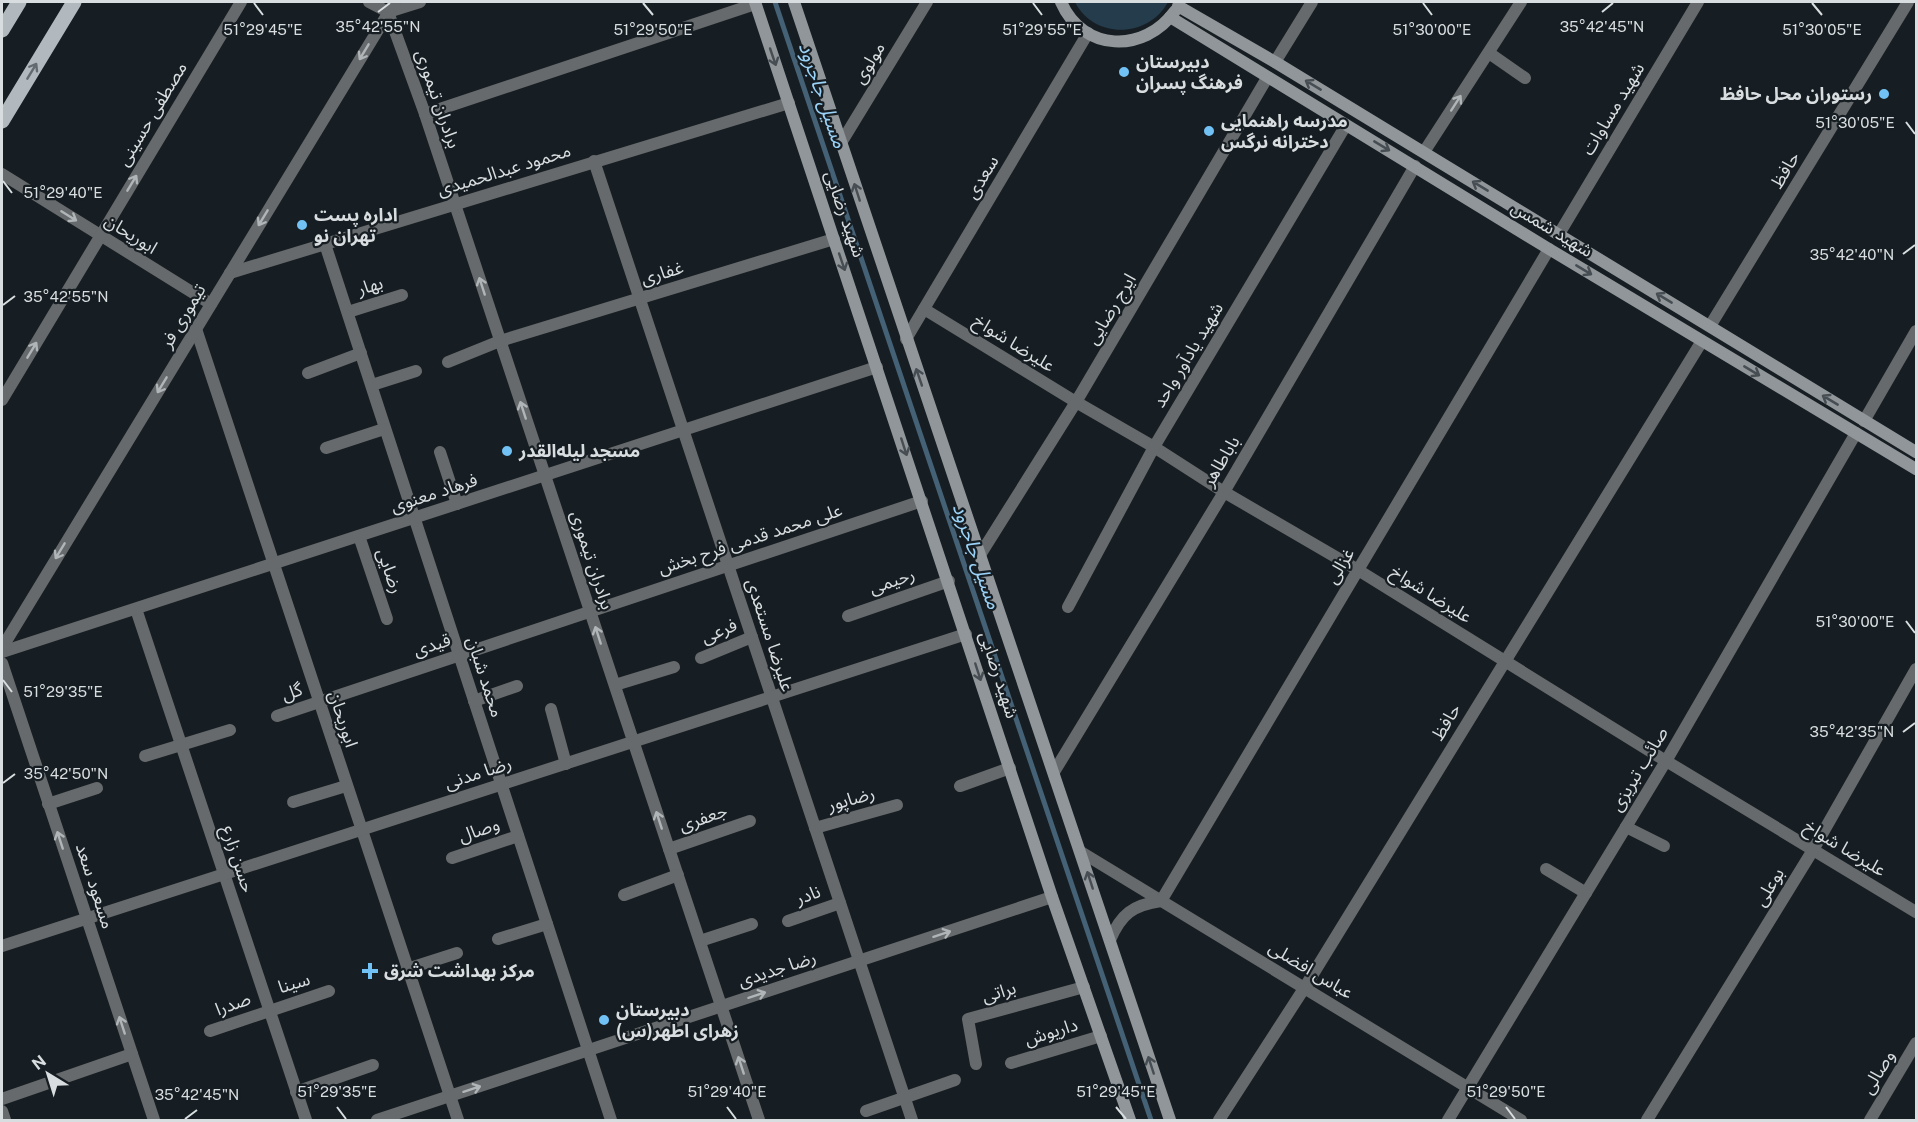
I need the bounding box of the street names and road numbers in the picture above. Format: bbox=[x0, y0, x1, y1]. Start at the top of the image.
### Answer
street label: مولوی bbox=[848, 38, 890, 88]
street label: برادران تیموری bbox=[411, 47, 465, 151]
street label: مصطفی حسینی bbox=[112, 58, 192, 170]
street label: شهید مساوات bbox=[1577, 59, 1648, 159]
street label: محمود عبدالحمیدی bbox=[435, 139, 573, 201]
street label: حافظ bbox=[1766, 148, 1804, 192]
street label: سعدی bbox=[961, 151, 1003, 203]
street label: شهید رضایی bbox=[820, 168, 870, 260]
street label: شهید شمس bbox=[1507, 196, 1597, 262]
street label: ابوریحان bbox=[101, 209, 161, 259]
street label: غفاری bbox=[638, 256, 686, 290]
street label: ایرج رضایی bbox=[1081, 270, 1142, 349]
street label: بهار bbox=[353, 272, 386, 301]
street label: تیموری فر bbox=[155, 280, 211, 353]
street label: شهید یادآور واحد bbox=[1148, 298, 1228, 412]
street label: علیرضا شواخ bbox=[968, 309, 1059, 378]
street label: باباطاهر bbox=[1197, 432, 1245, 491]
street label: فرهاد معنوی bbox=[388, 469, 480, 517]
street label: علی محمد قدمی فرح بخش bbox=[655, 499, 845, 581]
street label: برادران تیموری bbox=[566, 508, 618, 612]
street label: غزالی bbox=[1321, 544, 1359, 588]
street label: رضایی bbox=[372, 546, 408, 596]
street label: علیرضا شواخ bbox=[1385, 560, 1476, 629]
street label: رحیمی bbox=[866, 563, 918, 599]
street label: علیرضا مستعدی bbox=[741, 576, 799, 694]
street label: فرعی bbox=[698, 614, 740, 648]
street label: قیدی bbox=[411, 629, 453, 661]
street label: شهید رضایی bbox=[975, 629, 1023, 721]
street label: محمد شبان bbox=[462, 634, 508, 720]
street label: گل bbox=[279, 678, 306, 706]
street label: ابوریحان bbox=[324, 688, 362, 750]
street label: حافظ bbox=[1427, 700, 1465, 744]
street label: صائب تبریزی bbox=[1605, 723, 1673, 815]
street label: رضا مدنی bbox=[442, 752, 514, 794]
street label: رضاپور bbox=[824, 782, 877, 817]
street label: جعفری bbox=[676, 800, 730, 836]
street label: وصال bbox=[456, 813, 502, 847]
street label: علیرضا شواخ bbox=[1799, 815, 1890, 883]
street label: حسن زارع bbox=[214, 823, 259, 896]
street label: مسعود سعد bbox=[71, 840, 119, 932]
street label: بوعلی bbox=[1749, 864, 1789, 910]
street label: نادر bbox=[791, 880, 824, 910]
street label: عباس افضلی bbox=[1265, 936, 1357, 1004]
street label: رضا جدیدی bbox=[735, 946, 819, 992]
street label: سینا bbox=[275, 968, 312, 997]
street label: براتی bbox=[979, 977, 1019, 1007]
street label: صدرا bbox=[212, 987, 254, 1021]
street label: داریوش bbox=[1022, 1014, 1080, 1050]
street label: وصالی bbox=[1856, 1046, 1900, 1098]

